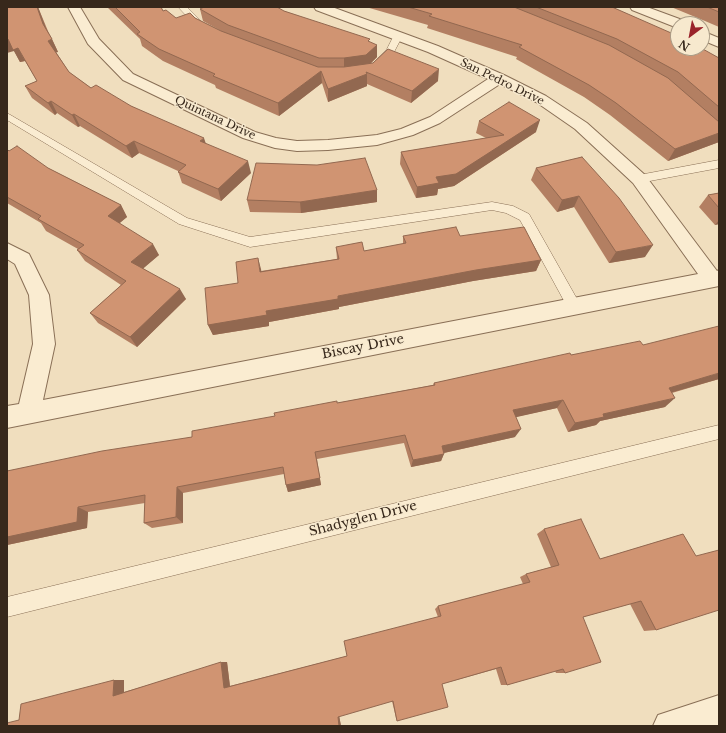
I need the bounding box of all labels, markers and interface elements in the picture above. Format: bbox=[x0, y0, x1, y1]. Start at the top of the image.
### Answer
north arrow bbox=[670, 16, 710, 56]
text: N bbox=[676, 37, 692, 54]
street label: San Pedro Drive bbox=[458, 56, 546, 108]
street label: Quintana Drive bbox=[172, 93, 258, 143]
street label: Biscay Drive bbox=[321, 331, 405, 363]
street label: Shadyglen Drive bbox=[307, 498, 419, 540]

